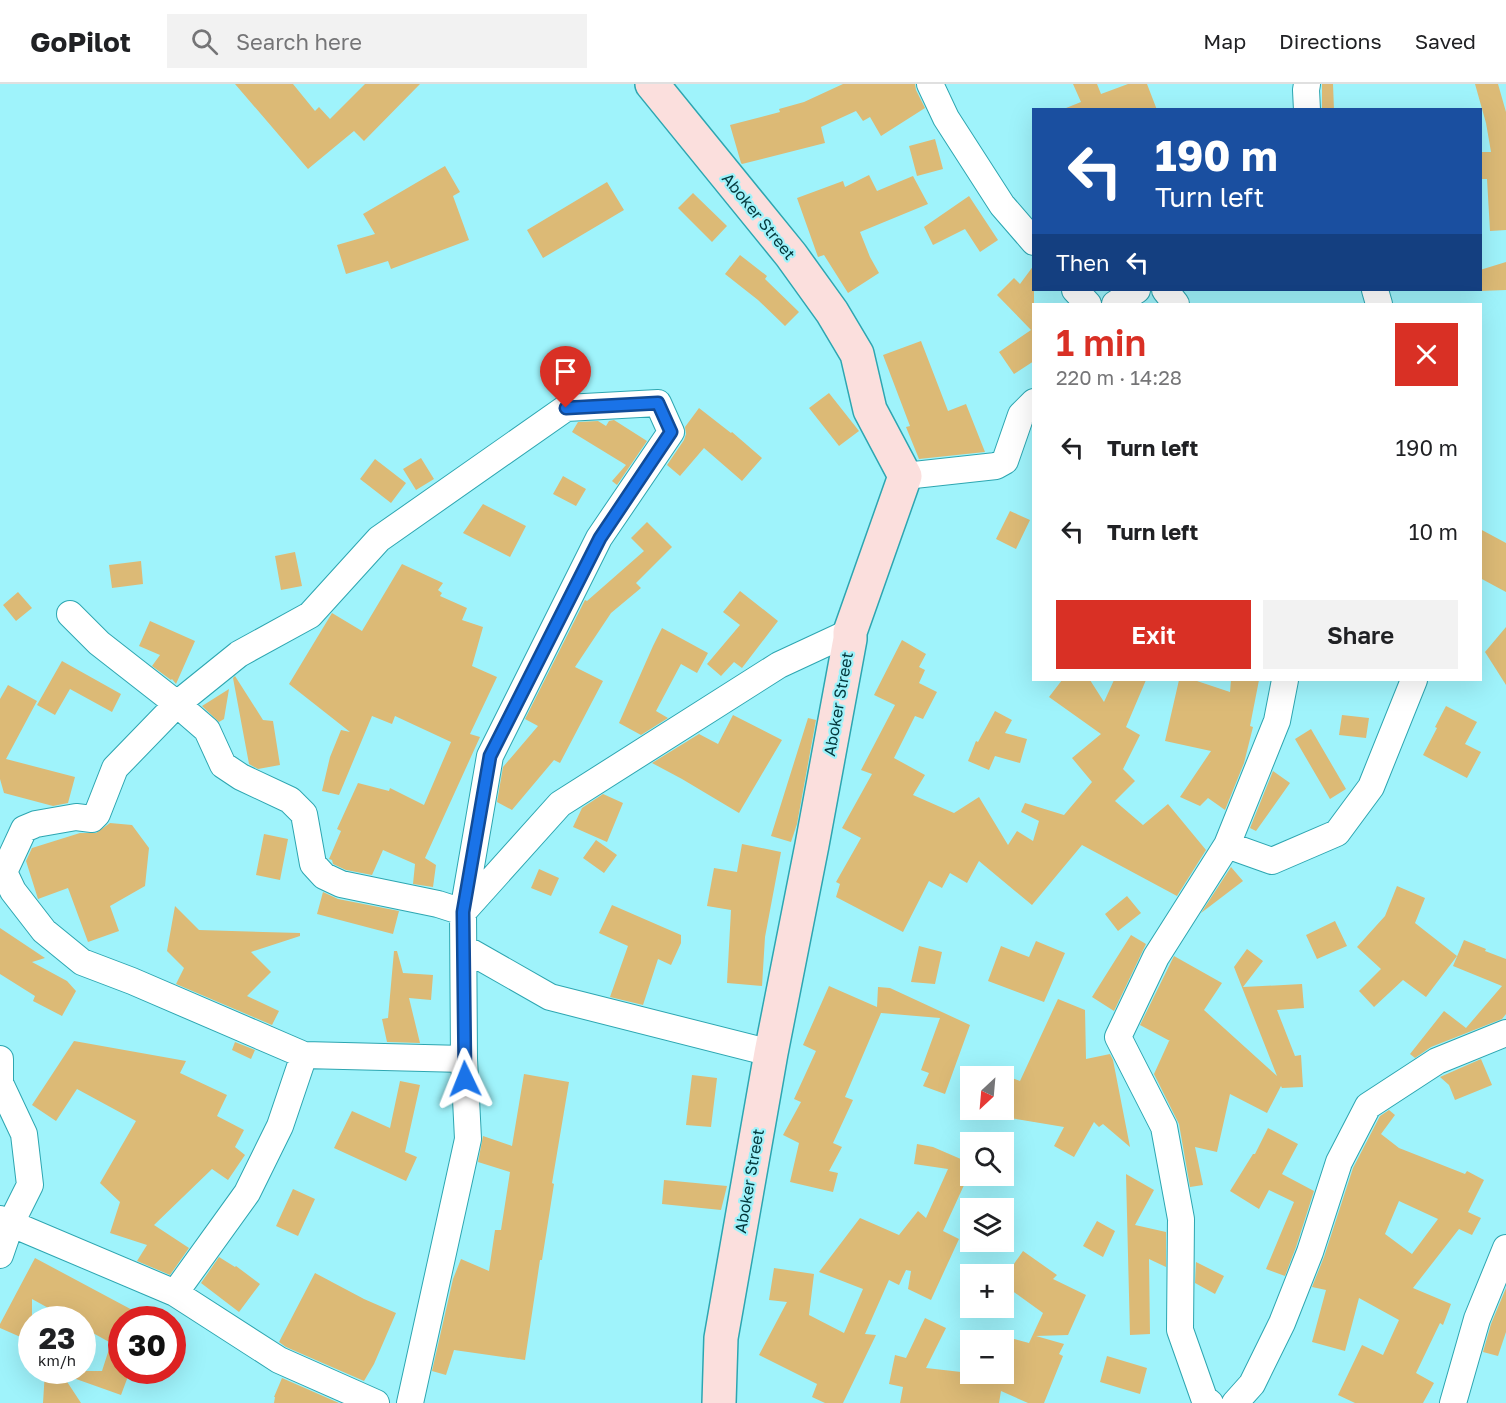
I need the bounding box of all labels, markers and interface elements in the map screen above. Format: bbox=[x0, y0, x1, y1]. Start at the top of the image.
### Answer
search box bbox=[167, 14, 587, 68]
text: GoPilot bbox=[30, 25, 131, 58]
icon: search bbox=[188, 25, 221, 58]
text: Search here bbox=[236, 28, 362, 55]
text: Map bbox=[1203, 28, 1246, 54]
text: Directions bbox=[1279, 28, 1382, 54]
text: Saved bbox=[1415, 28, 1476, 54]
text: 190 m bbox=[1155, 130, 1278, 180]
icon: left bbox=[1056, 132, 1134, 210]
street label: Aboker Street bbox=[718, 169, 800, 263]
text: Turn left bbox=[1155, 181, 1264, 213]
icon: left bbox=[1121, 246, 1154, 279]
text: Then bbox=[1056, 249, 1109, 276]
text: 1 min bbox=[1056, 321, 1146, 364]
button: close bbox=[1395, 323, 1458, 386]
pin bbox=[540, 346, 591, 408]
icon: arrive bbox=[549, 355, 582, 388]
text: 220 m · 14:28 bbox=[1056, 365, 1182, 389]
icon: left bbox=[1056, 431, 1089, 464]
text: Turn left bbox=[1107, 434, 1198, 461]
text: 190 m bbox=[1395, 434, 1458, 461]
icon: left bbox=[1056, 515, 1089, 548]
text: Turn left bbox=[1107, 518, 1198, 545]
text: 10 m bbox=[1409, 518, 1458, 545]
button: Exit bbox=[1056, 600, 1251, 669]
button: Share bbox=[1263, 600, 1458, 669]
street label: Aboker Street bbox=[819, 650, 857, 758]
position arrow bbox=[433, 1047, 497, 1111]
north arrow bbox=[960, 1066, 1014, 1120]
map controls bbox=[960, 1066, 1014, 1384]
street label: Aboker Street bbox=[730, 1127, 768, 1235]
button: search bbox=[960, 1132, 1014, 1186]
button: layers bbox=[960, 1198, 1014, 1252]
button: + bbox=[960, 1264, 1014, 1318]
speed limit sign: 30 bbox=[108, 1306, 186, 1384]
text: 23 bbox=[39, 1320, 75, 1356]
button: − bbox=[960, 1330, 1014, 1384]
text: km/h bbox=[38, 1351, 76, 1369]

